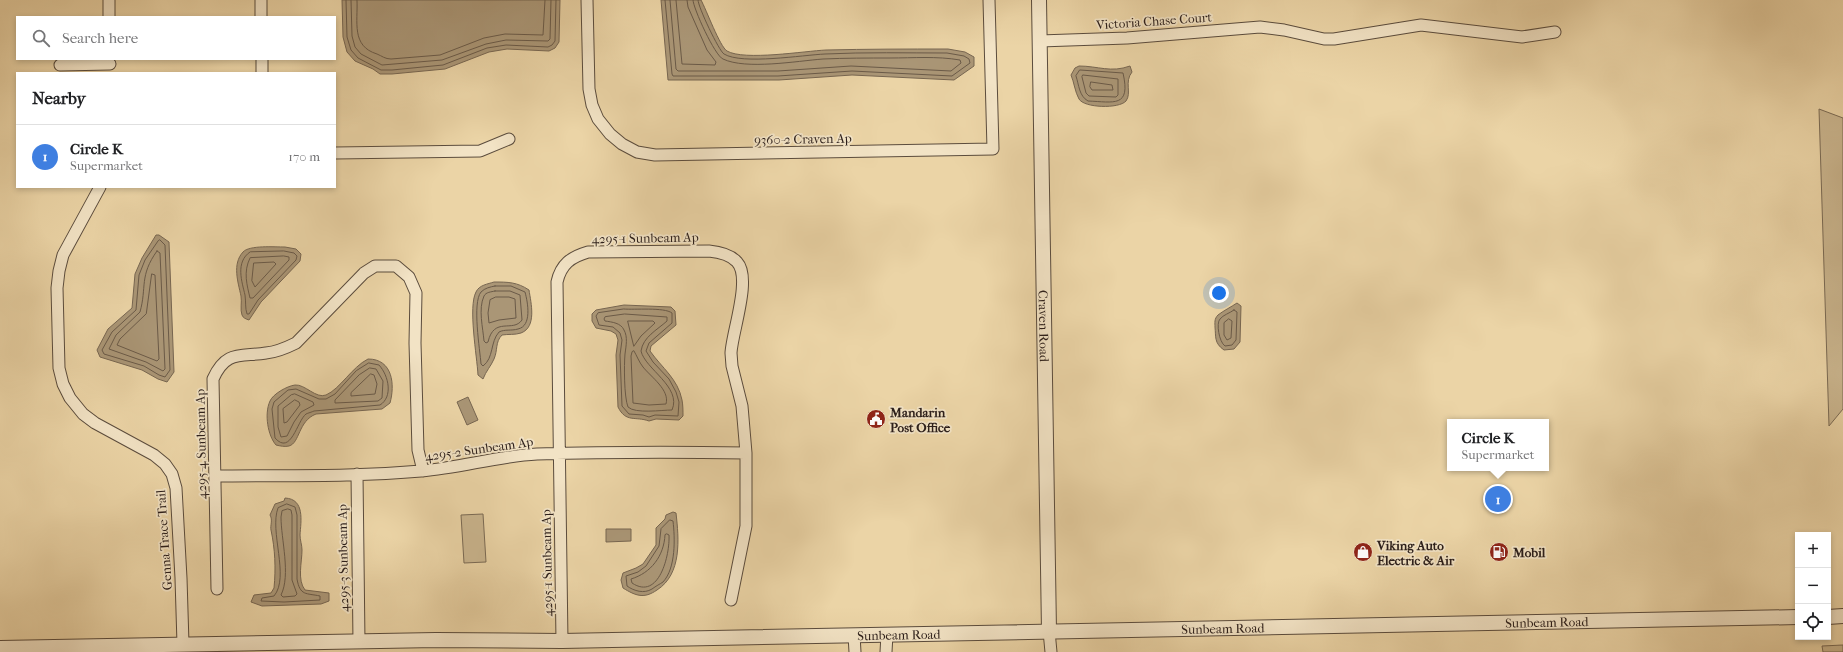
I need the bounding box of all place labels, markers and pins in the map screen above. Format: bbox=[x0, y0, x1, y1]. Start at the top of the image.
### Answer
place label: Mandarin Post Office bbox=[889, 405, 951, 435]
public building icon: Mandarin Post Office bbox=[865, 408, 887, 430]
pin: 1 bbox=[1485, 484, 1511, 514]
place label: Viking Auto Electric & Air bbox=[1376, 538, 1455, 568]
shop icon: Viking Auto Electric & Air bbox=[1352, 541, 1374, 563]
fuel station icon: Mobil bbox=[1488, 541, 1510, 563]
place label: Mobil bbox=[1512, 545, 1546, 560]

